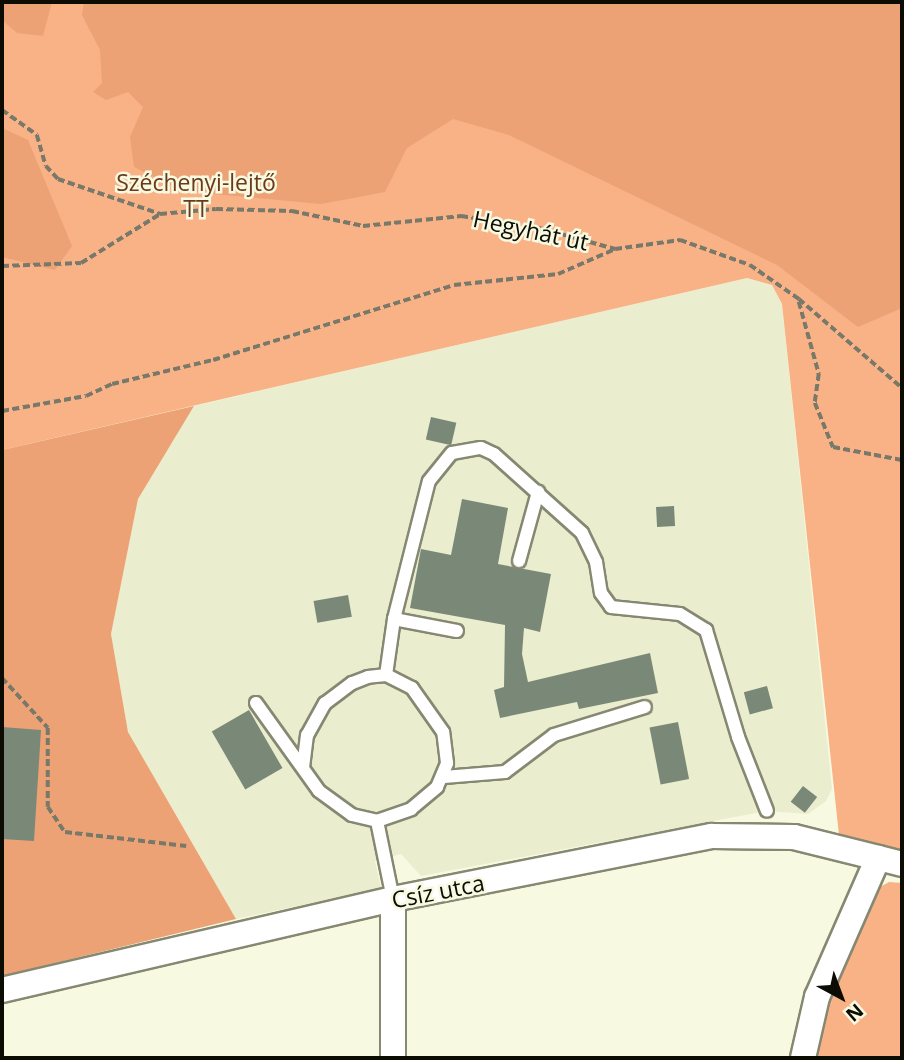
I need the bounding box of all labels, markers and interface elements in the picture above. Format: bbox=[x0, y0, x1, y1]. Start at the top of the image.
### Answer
park label: Széchenyi-lejtő TT bbox=[116, 168, 276, 222]
street label: Hegyhát út bbox=[471, 204, 591, 256]
street label: Csíz utca bbox=[389, 868, 487, 914]
north arrow bbox=[806, 962, 876, 1032]
text: N bbox=[840, 998, 869, 1028]

